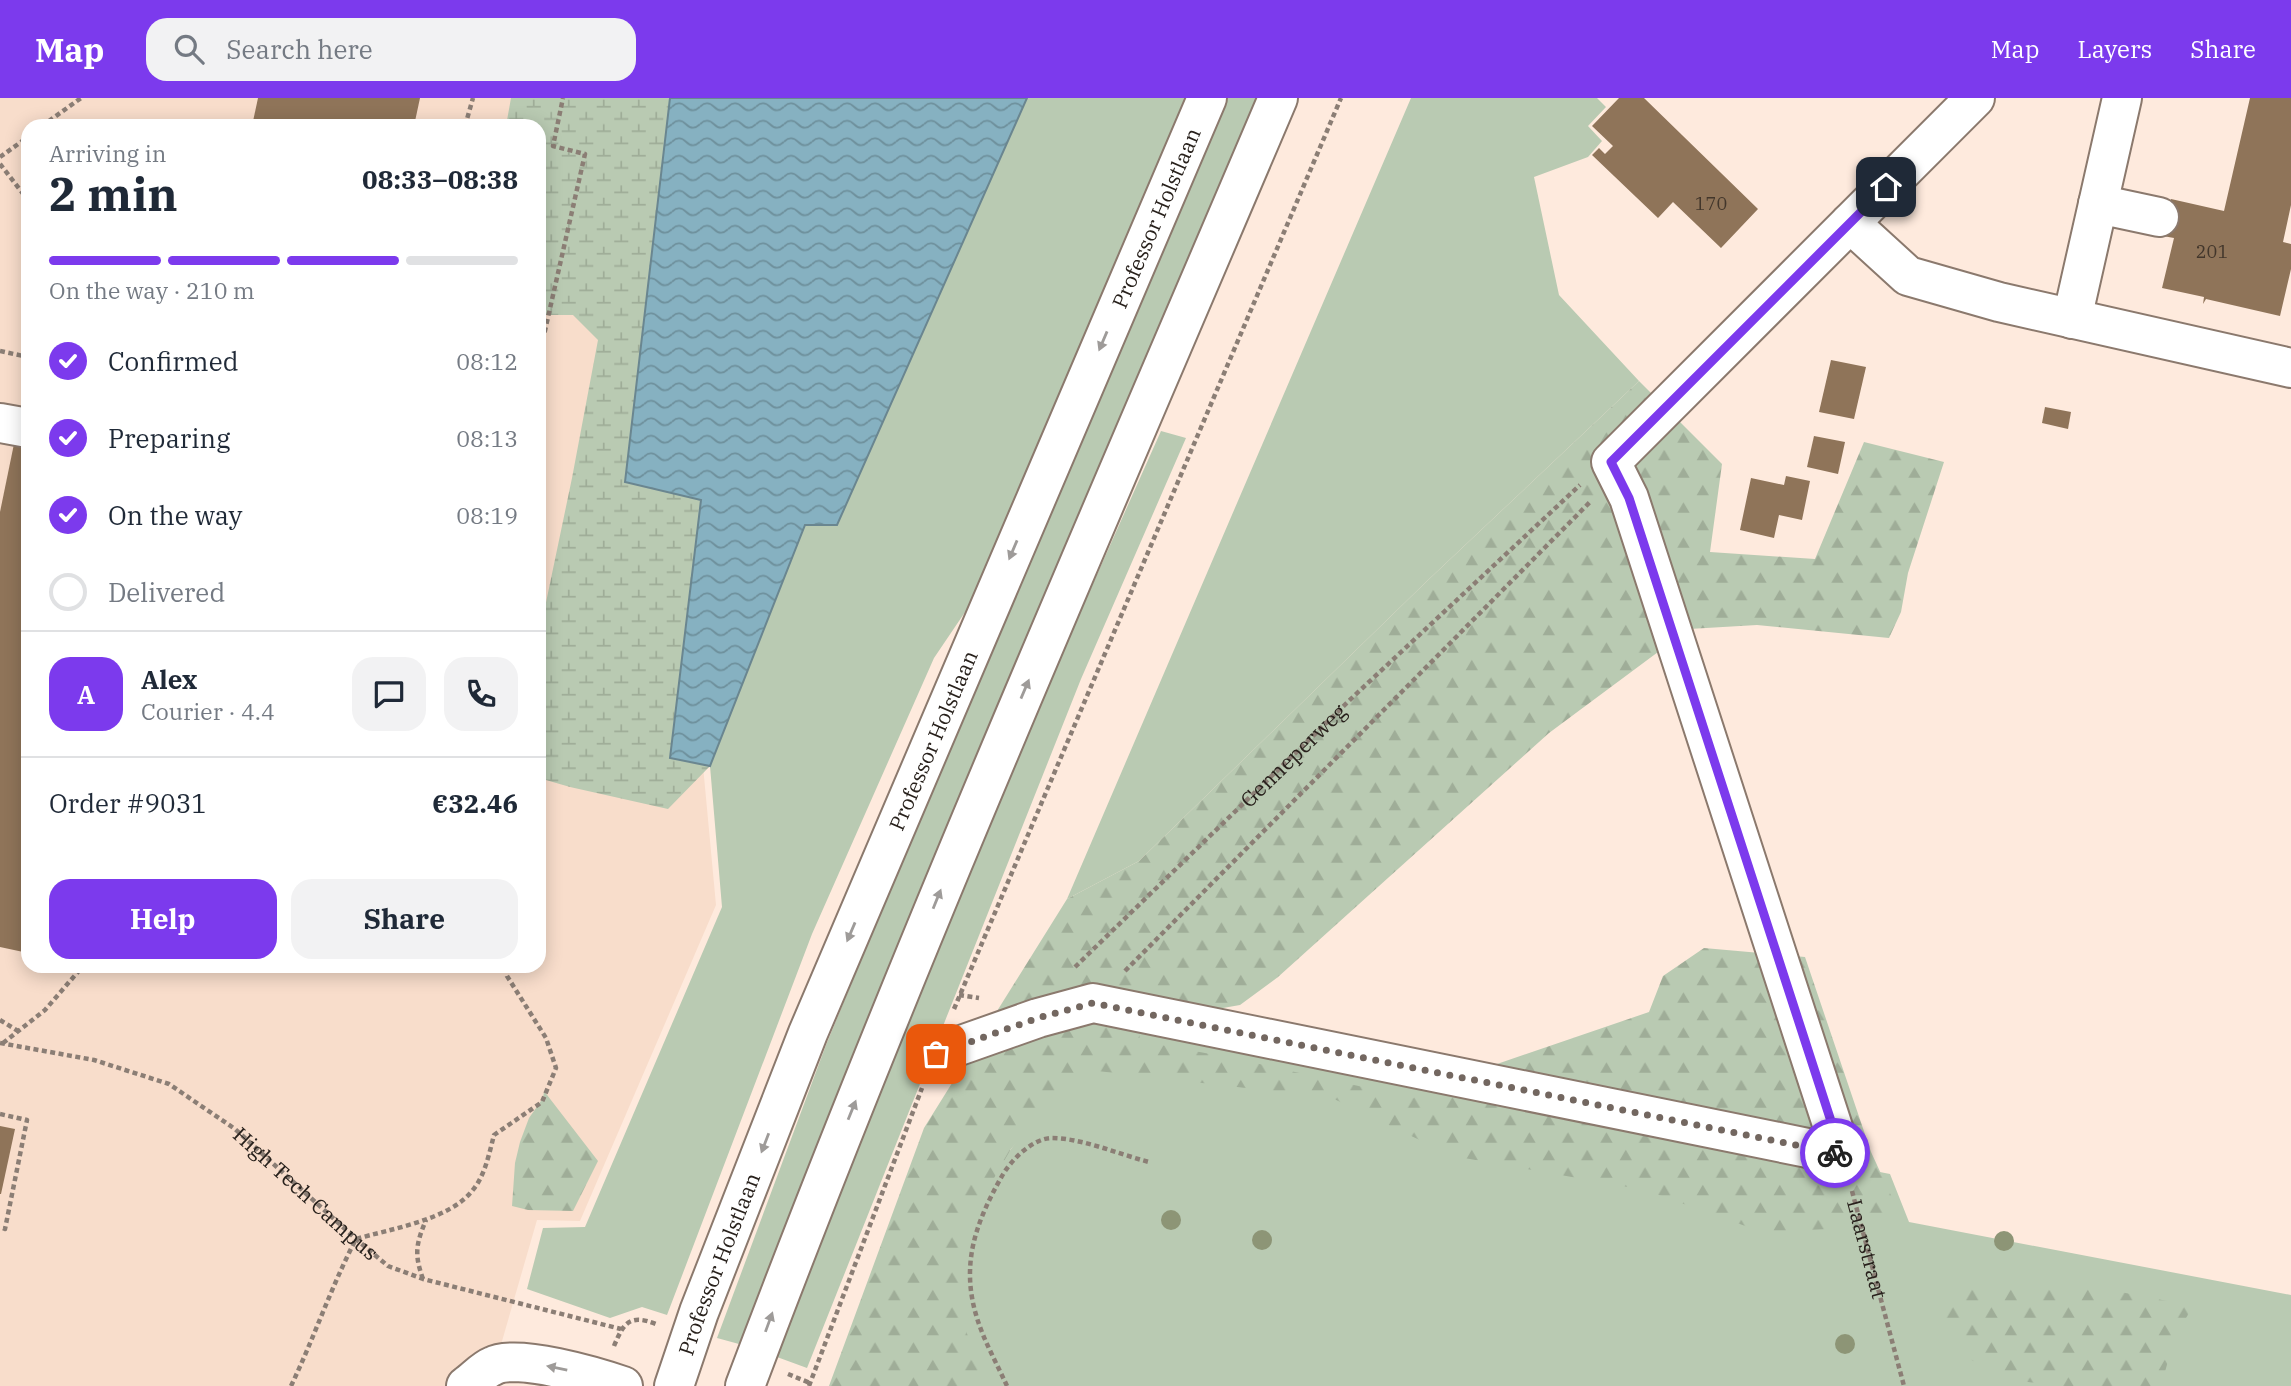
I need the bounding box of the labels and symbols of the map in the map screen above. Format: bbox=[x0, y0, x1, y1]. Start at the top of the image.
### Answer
street label: Professor Holstlaan bbox=[1105, 123, 1207, 312]
pin bbox=[1856, 157, 1916, 217]
house number: 170 bbox=[1695, 192, 1727, 215]
house number: 201 bbox=[2196, 240, 2228, 263]
one-way arrow bbox=[1097, 331, 1109, 351]
one-way arrow bbox=[1008, 540, 1019, 561]
street label: Professor Holstlaan bbox=[882, 646, 984, 835]
one-way arrow bbox=[1020, 679, 1031, 700]
street label: Genneperweg bbox=[1234, 697, 1353, 813]
one-way arrow bbox=[932, 889, 943, 910]
one-way arrow bbox=[845, 922, 856, 943]
pin bbox=[906, 1024, 966, 1084]
one-way arrow bbox=[846, 1099, 857, 1120]
courier bbox=[1800, 1118, 1870, 1188]
street label: High Tech Campus bbox=[228, 1120, 385, 1266]
one-way arrow bbox=[759, 1133, 770, 1154]
street label: Professor Holstlaan bbox=[671, 1168, 766, 1359]
street label: Laarstraat bbox=[1841, 1196, 1894, 1302]
one-way arrow bbox=[764, 1311, 775, 1332]
one-way arrow bbox=[546, 1363, 568, 1374]

